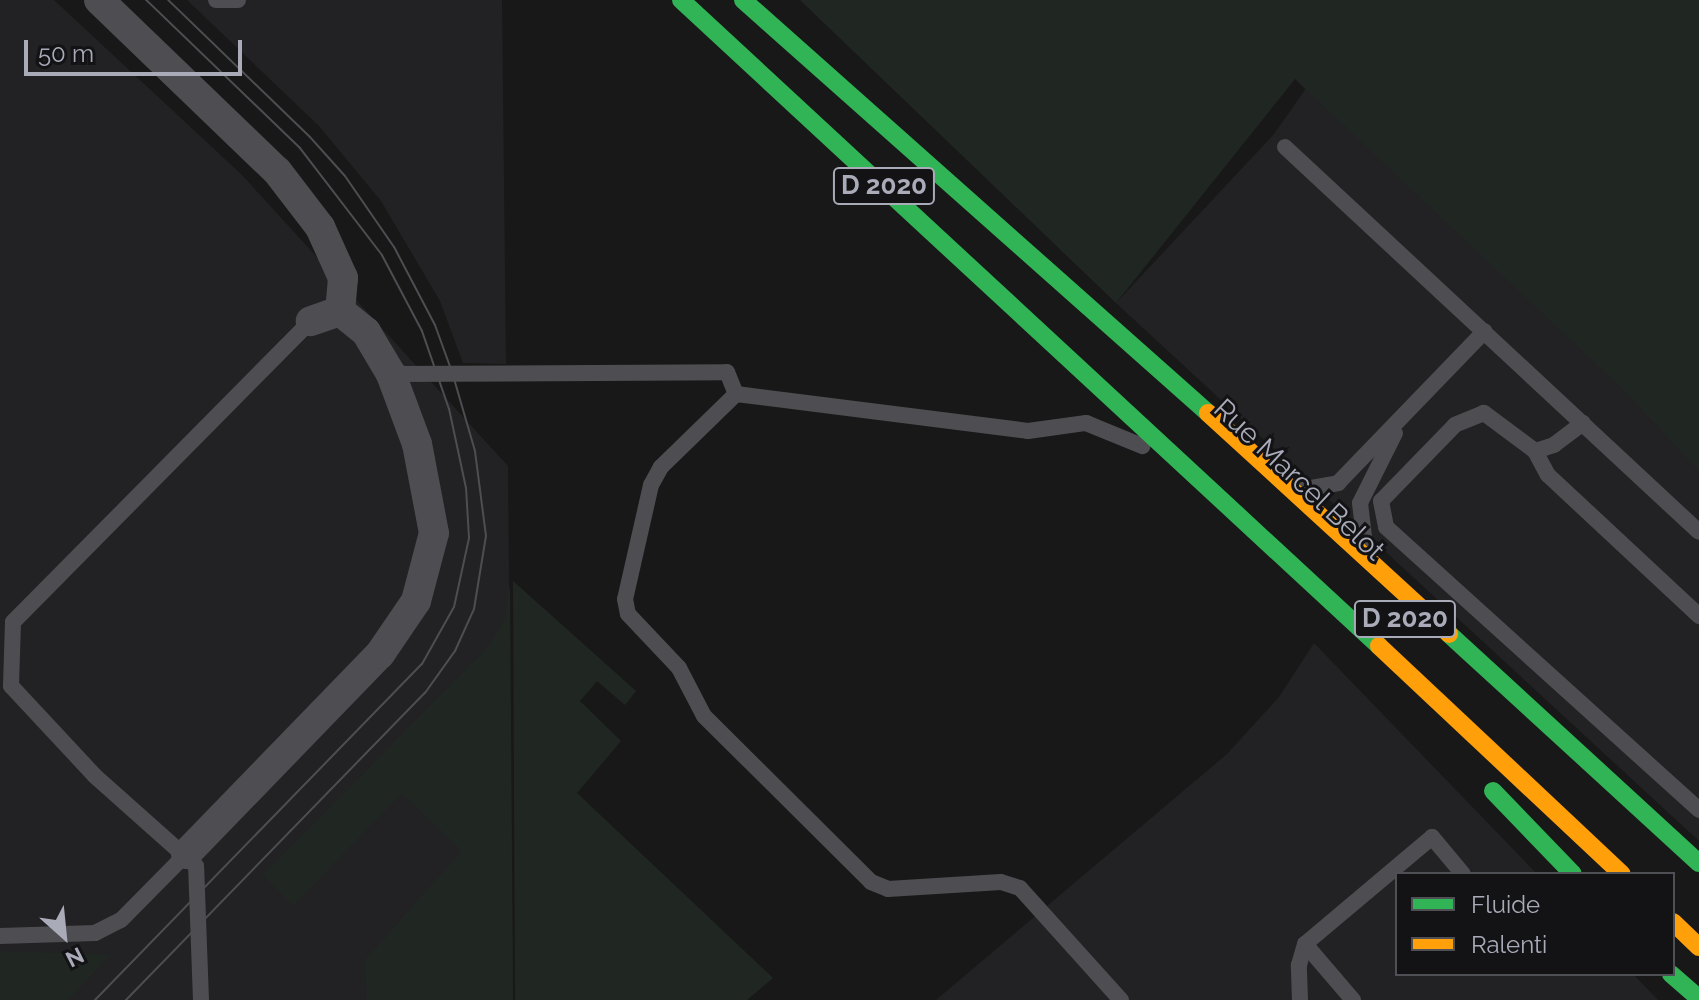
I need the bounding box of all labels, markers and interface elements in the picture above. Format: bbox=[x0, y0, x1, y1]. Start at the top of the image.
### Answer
scale bar bbox=[28, 24, 246, 74]
text: 50 m bbox=[38, 39, 94, 68]
road number: D 2020 bbox=[832, 164, 936, 208]
street label: Rue Marcel Belot bbox=[1206, 392, 1392, 568]
road number: D 2020 bbox=[1353, 597, 1457, 641]
legend bbox=[1395, 872, 1675, 976]
text: Fluide bbox=[1471, 890, 1540, 919]
north arrow bbox=[24, 896, 104, 976]
text: Ralenti bbox=[1471, 930, 1547, 959]
text: N bbox=[62, 942, 88, 973]

